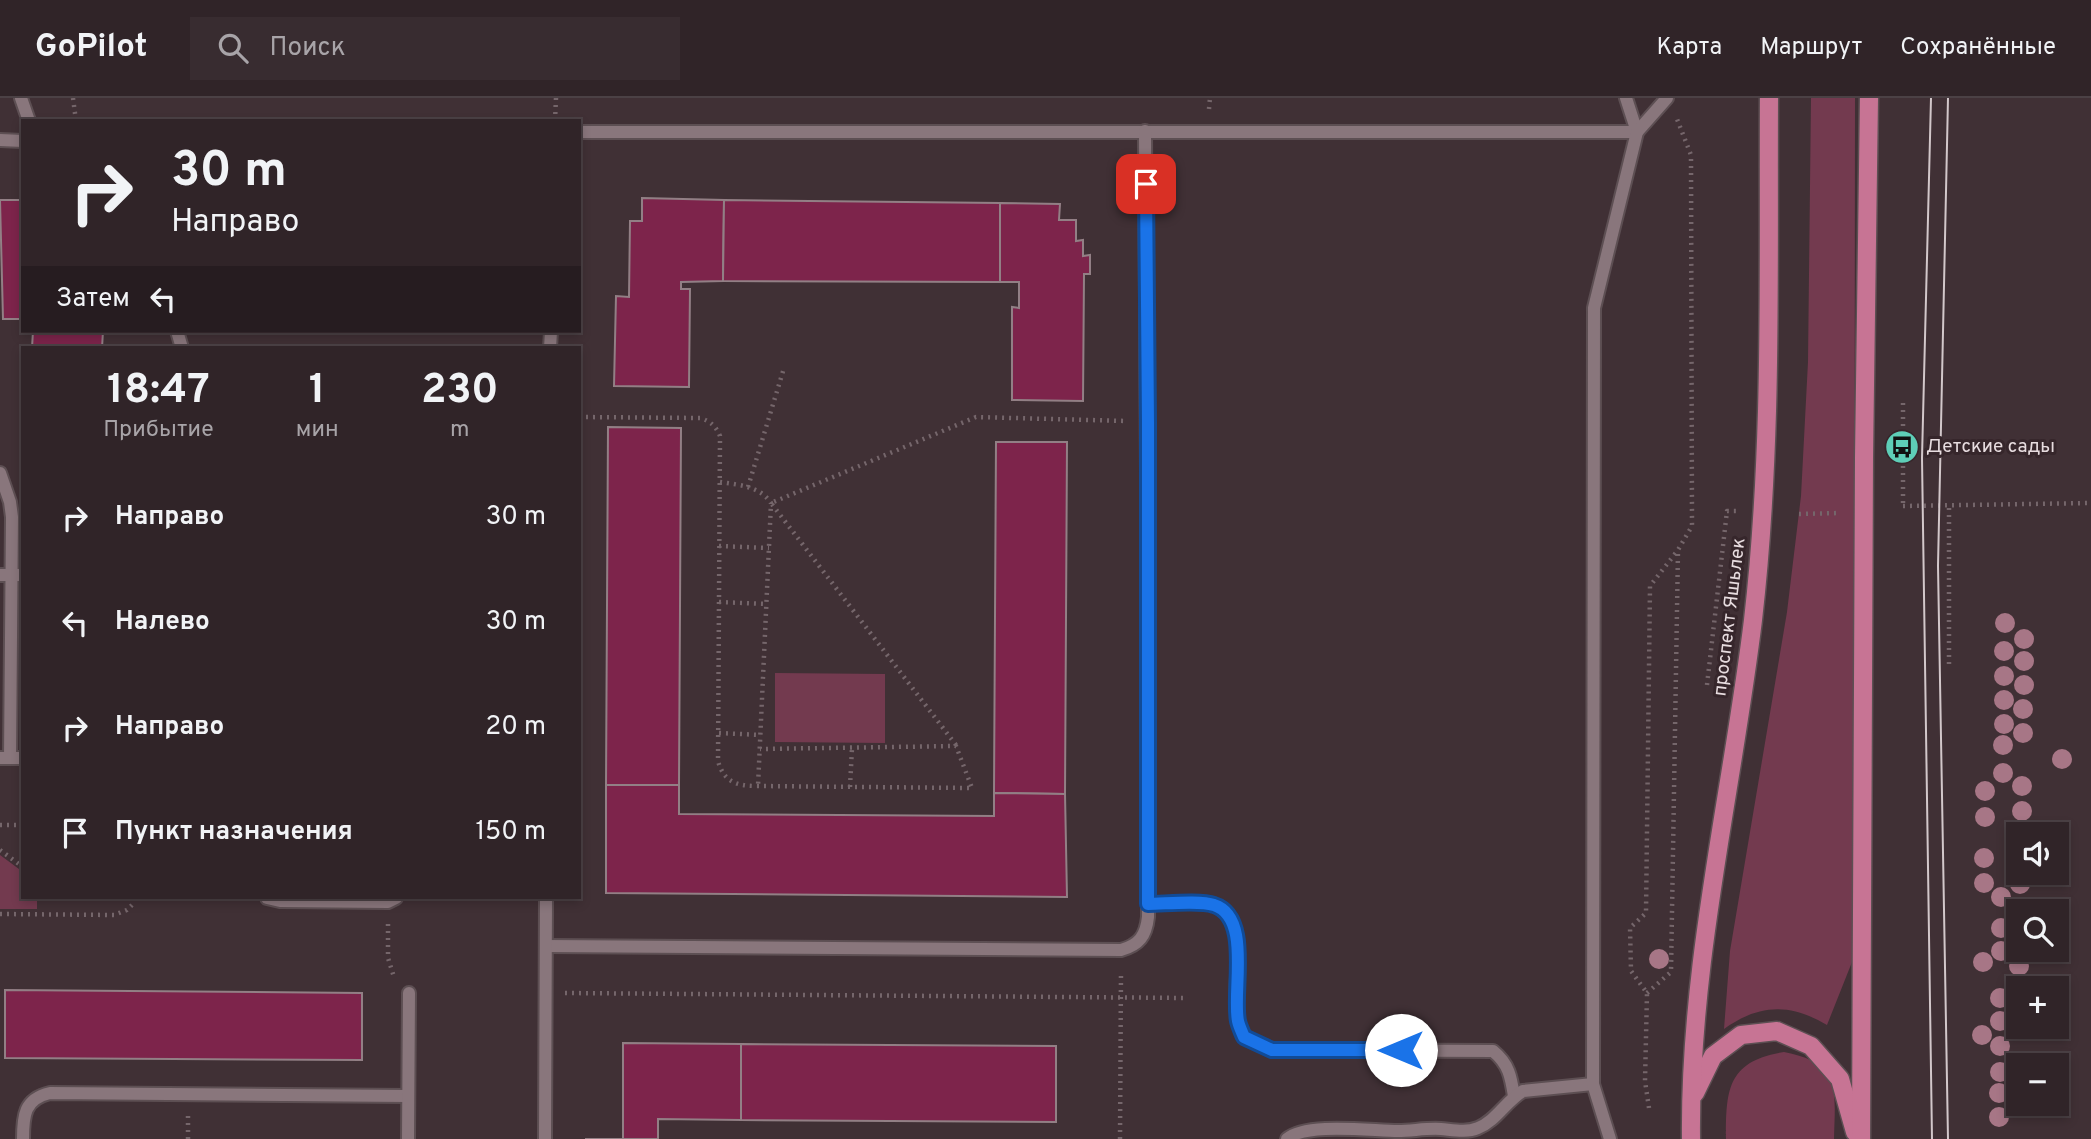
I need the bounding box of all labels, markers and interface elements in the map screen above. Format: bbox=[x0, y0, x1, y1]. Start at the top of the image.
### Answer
search box bbox=[190, 17, 680, 80]
text: GoPilot bbox=[35, 27, 148, 69]
icon: search bbox=[214, 29, 252, 67]
text: Поиск bbox=[270, 32, 346, 65]
text: Карта bbox=[1656, 33, 1722, 63]
text: Маршрут bbox=[1760, 33, 1862, 63]
text: Сохранённые bbox=[1900, 33, 2056, 63]
text: 30 m bbox=[171, 142, 287, 204]
icon: right bbox=[56, 147, 147, 238]
pin bbox=[1116, 154, 1176, 214]
icon: arrive bbox=[1127, 165, 1165, 203]
text: Направо bbox=[171, 203, 299, 243]
icon: left bbox=[144, 280, 182, 318]
text: Затем bbox=[56, 283, 130, 316]
text: 18:47 bbox=[107, 365, 210, 418]
text: 1 bbox=[309, 365, 326, 418]
text: 230 bbox=[421, 365, 499, 418]
text: Прибытие bbox=[103, 416, 214, 445]
text: мин bbox=[296, 416, 339, 445]
text: m bbox=[450, 416, 470, 445]
bus stop icon: Детские сады bbox=[1883, 428, 1921, 466]
place label: Детские сады bbox=[1926, 435, 2055, 459]
icon: right bbox=[56, 499, 94, 537]
text: Направо bbox=[115, 501, 224, 534]
text: 30 m bbox=[486, 501, 546, 534]
street label: проспект Яшьлек bbox=[1708, 536, 1752, 698]
icon: left bbox=[56, 604, 94, 642]
text: Налево bbox=[115, 606, 210, 639]
text: 30 m bbox=[486, 606, 546, 639]
icon: right bbox=[56, 709, 94, 747]
text: Направо bbox=[115, 711, 224, 744]
text: 20 m bbox=[485, 711, 546, 744]
icon: arrive bbox=[56, 814, 94, 852]
text: Пункт назначения bbox=[115, 816, 353, 849]
text: 150 m bbox=[475, 816, 546, 849]
map controls bbox=[2006, 822, 2069, 1116]
button: sound bbox=[2006, 822, 2069, 885]
button: search bbox=[2006, 899, 2069, 962]
button: + bbox=[2006, 976, 2069, 1039]
position arrow bbox=[1364, 1013, 1438, 1087]
button: − bbox=[2006, 1053, 2069, 1116]

